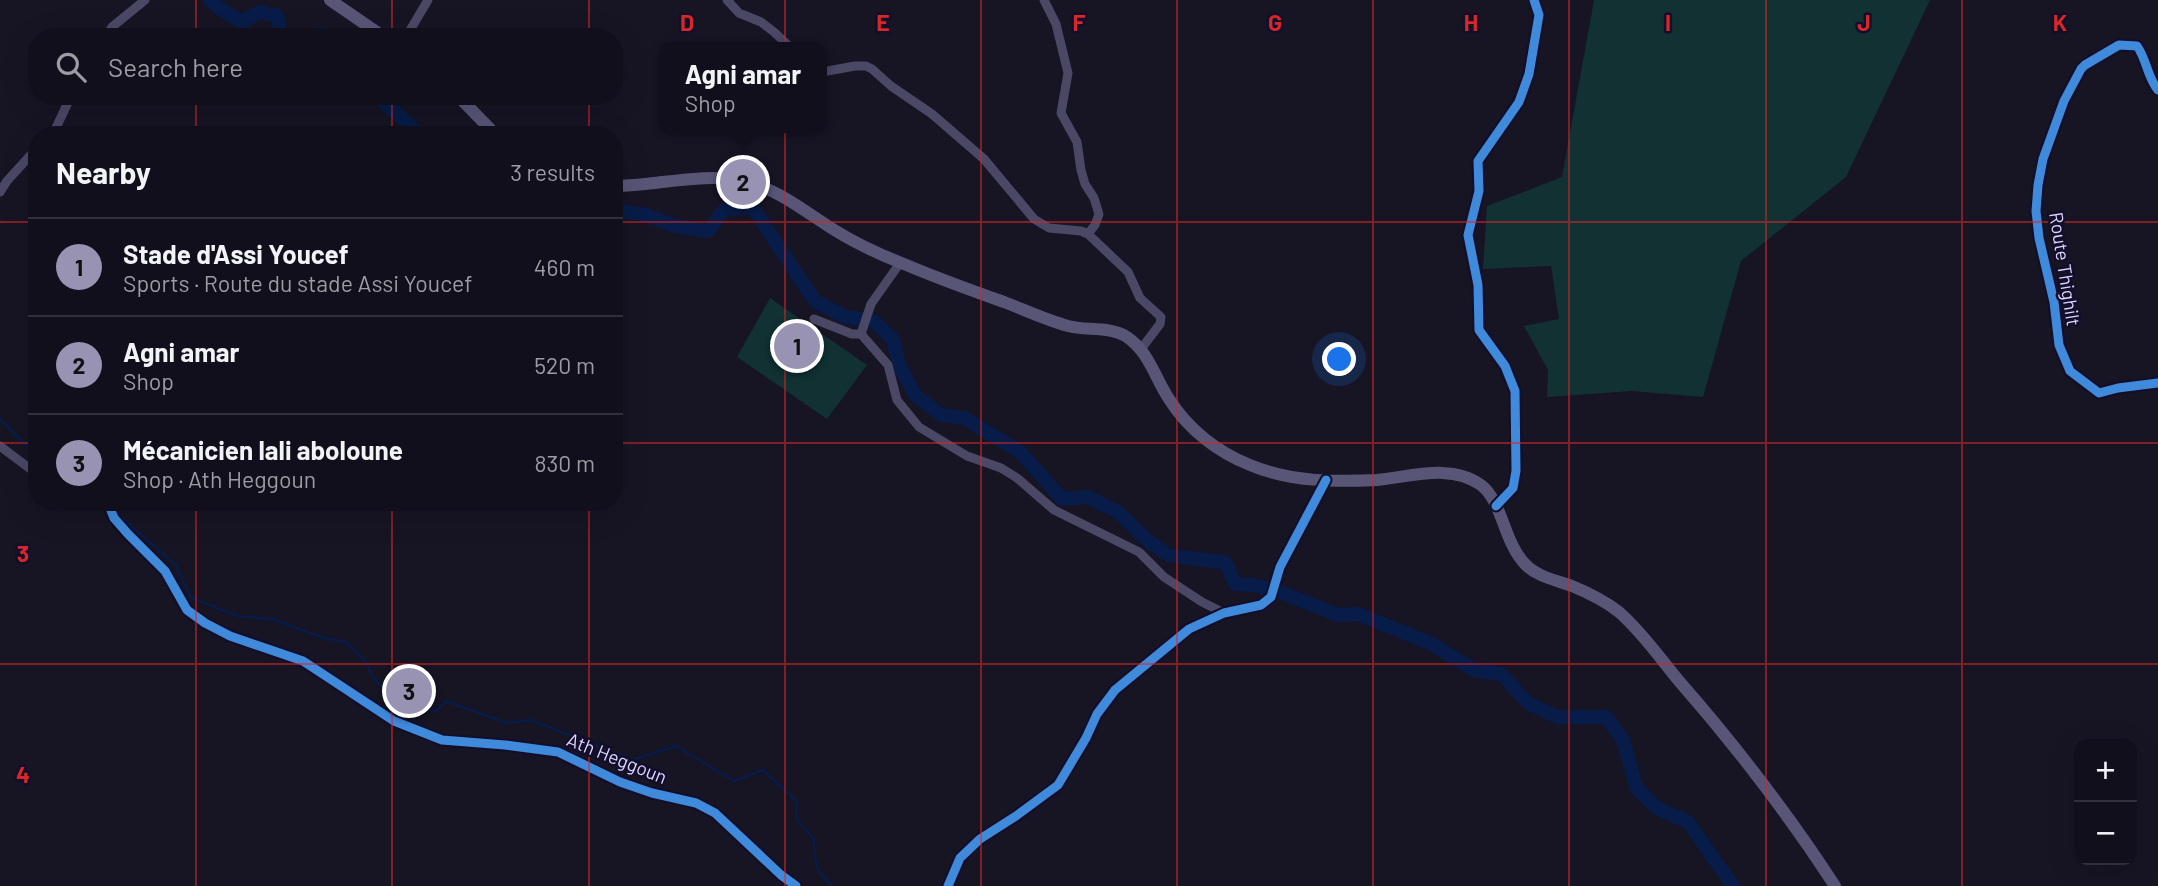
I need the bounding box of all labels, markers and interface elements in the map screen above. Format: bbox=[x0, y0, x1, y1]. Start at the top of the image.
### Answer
text: D bbox=[680, 8, 694, 36]
text: E bbox=[876, 8, 890, 36]
text: F bbox=[1073, 8, 1086, 36]
text: G bbox=[1268, 8, 1282, 36]
text: H bbox=[1464, 8, 1478, 36]
text: I bbox=[1665, 8, 1671, 36]
text: J bbox=[1857, 8, 1871, 36]
text: K bbox=[2053, 8, 2067, 36]
search box bbox=[28, 28, 623, 105]
popup bbox=[659, 42, 827, 133]
icon: search bbox=[52, 48, 90, 86]
text: Search here bbox=[108, 51, 243, 82]
text: Agni amar bbox=[685, 58, 801, 89]
text: Shop bbox=[685, 89, 736, 117]
text: Nearby bbox=[56, 154, 151, 190]
pin: 2 bbox=[720, 156, 766, 208]
text: 3 results bbox=[510, 158, 595, 186]
street label: Route Thighilt bbox=[2045, 210, 2086, 328]
text: Stade d'Assi Youcef bbox=[123, 238, 349, 269]
text: 1 bbox=[75, 253, 83, 281]
text: 460 m bbox=[534, 253, 595, 281]
text: Sports · Route du stade Assi Youcef bbox=[123, 269, 472, 297]
pin: 1 bbox=[774, 320, 820, 372]
text: Agni amar bbox=[123, 336, 240, 367]
your location bbox=[1322, 342, 1356, 376]
text: 2 bbox=[73, 351, 85, 379]
text: 520 m bbox=[534, 351, 595, 379]
text: Shop bbox=[123, 367, 174, 395]
text: Mécanicien lali aboloune bbox=[123, 434, 403, 465]
text: 3 bbox=[73, 449, 85, 477]
text: 830 m bbox=[535, 449, 595, 477]
text: Shop · Ath Heggoun bbox=[123, 465, 316, 493]
text: 3 bbox=[17, 539, 29, 567]
pin: 3 bbox=[386, 665, 432, 717]
street label: Ath Heggoun bbox=[564, 727, 671, 788]
map controls bbox=[2074, 739, 2137, 865]
button: + bbox=[2074, 739, 2137, 802]
text: 4 bbox=[16, 760, 30, 788]
button: − bbox=[2074, 802, 2137, 865]

